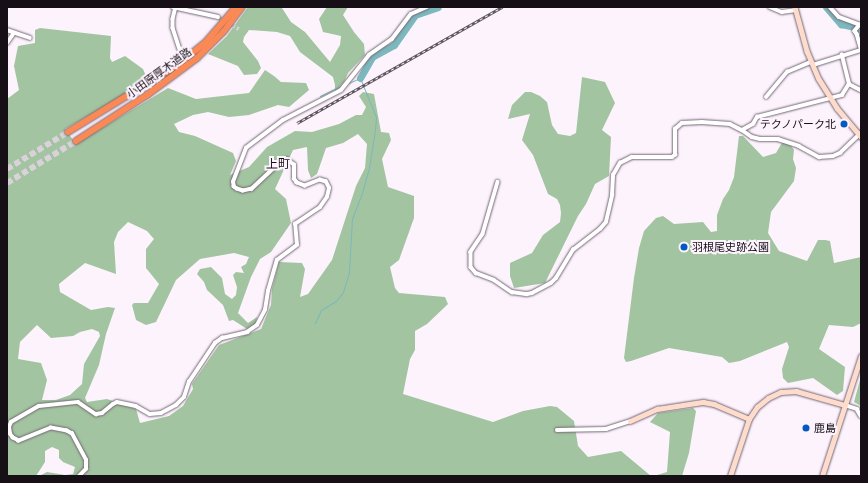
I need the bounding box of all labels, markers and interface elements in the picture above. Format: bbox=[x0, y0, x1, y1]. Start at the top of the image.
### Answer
street label: 小田原厚木道路 bbox=[124, 45, 194, 101]
place label: テクノパーク北 bbox=[759, 117, 836, 131]
marker: テクノパーク北 bbox=[839, 119, 849, 129]
district label: 上町 bbox=[266, 157, 290, 171]
place label: 羽根尾史跡公園 bbox=[692, 240, 769, 254]
marker: 羽根尾史跡公園 bbox=[679, 242, 689, 252]
place label: 鹿島 bbox=[814, 421, 836, 435]
marker: 鹿島 bbox=[801, 423, 811, 433]

